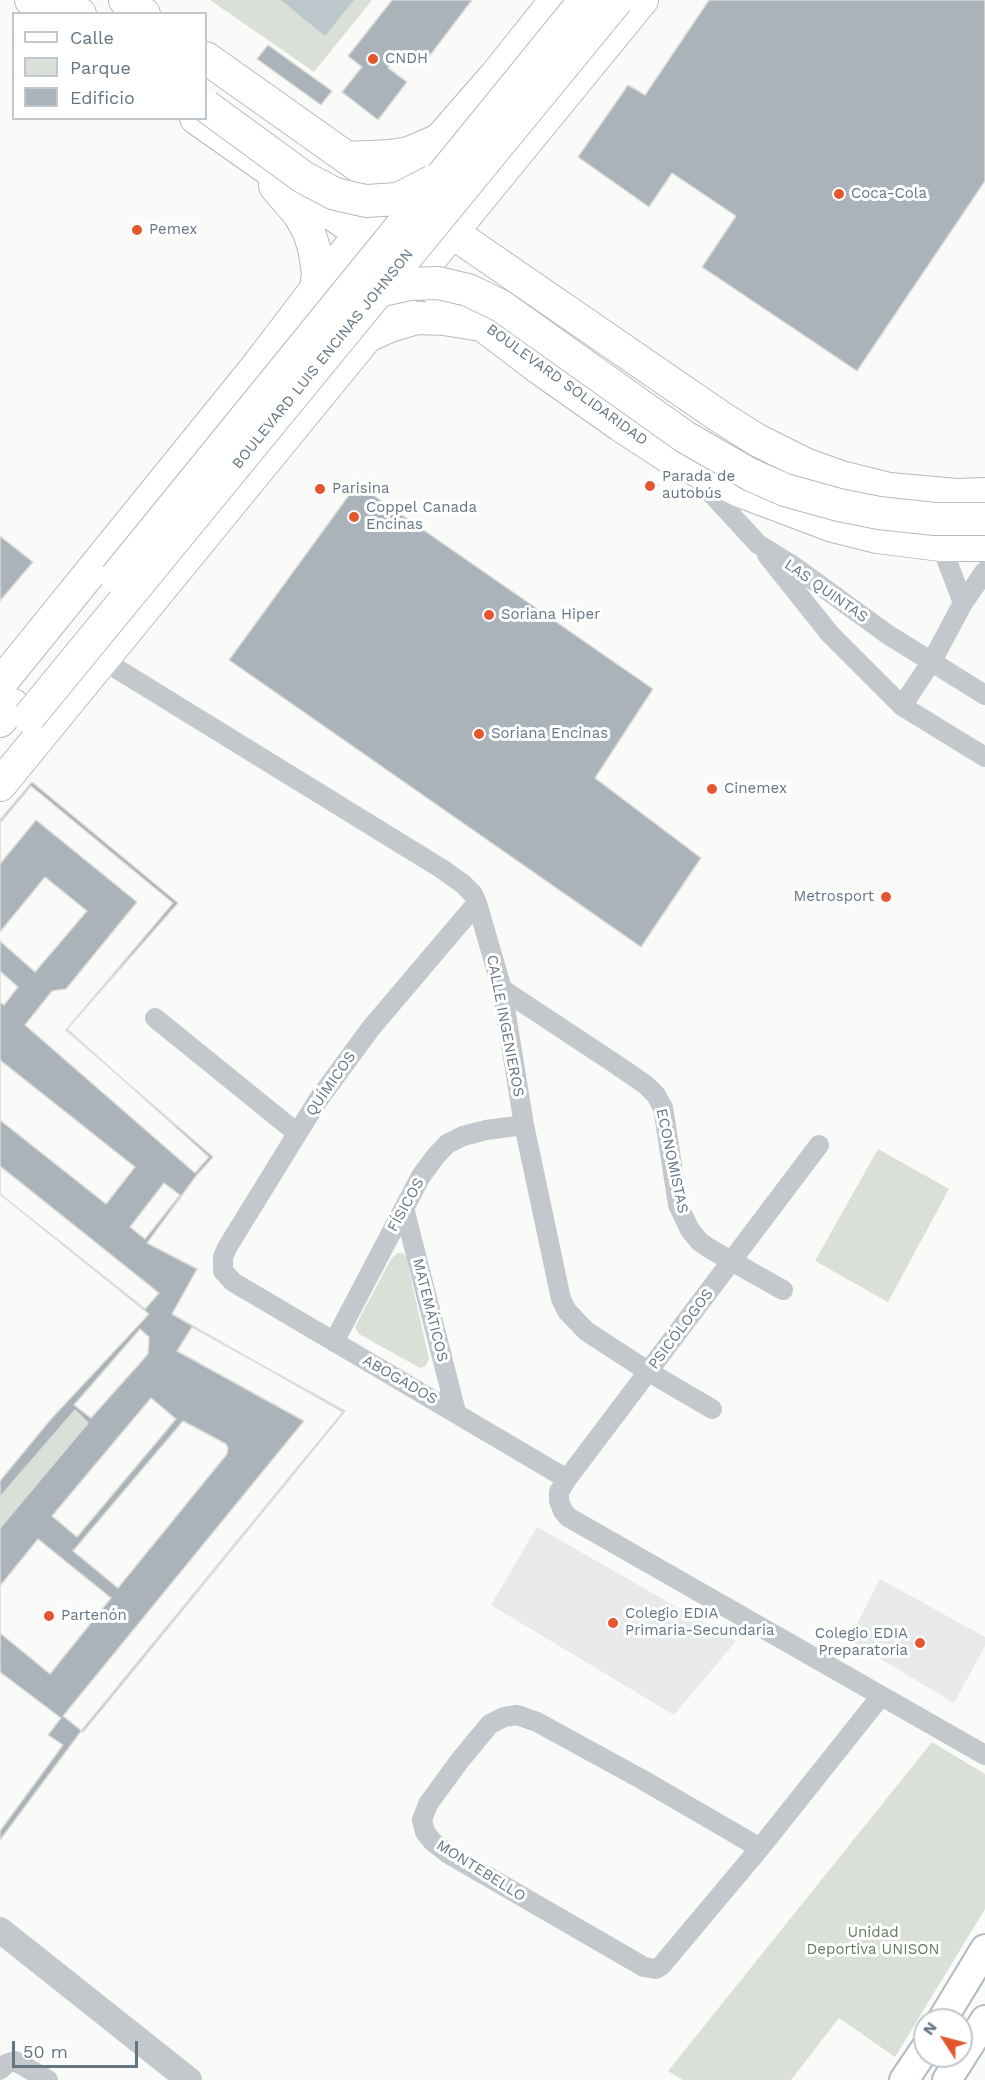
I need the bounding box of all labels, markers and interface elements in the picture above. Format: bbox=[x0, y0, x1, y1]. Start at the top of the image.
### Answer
legend bbox=[12, 12, 207, 120]
text: Calle bbox=[70, 27, 114, 48]
place label: CNDH bbox=[385, 50, 428, 68]
marker: CNDH bbox=[366, 52, 380, 66]
text: Parque bbox=[70, 57, 131, 78]
text: Edificio bbox=[70, 87, 135, 108]
place label: Coca-Cola bbox=[851, 185, 927, 203]
marker: Coca-Cola bbox=[832, 187, 846, 201]
place label: Pemex bbox=[149, 221, 197, 239]
marker: Pemex bbox=[130, 223, 144, 237]
street label: BOULEVARD LUIS ENCINAS JOHNSON bbox=[229, 245, 417, 473]
street label: BOULEVARD SOLIDARIDAD bbox=[483, 320, 651, 450]
place label: Parada de autobús bbox=[662, 468, 735, 503]
marker: Parada de autobús bbox=[643, 479, 657, 493]
place label: Parisina bbox=[332, 480, 389, 498]
marker: Parisina bbox=[313, 482, 327, 496]
place label: Coppel Canada Encinas bbox=[366, 499, 477, 534]
marker: Coppel Canada Encinas bbox=[347, 510, 361, 524]
street label: LAS QUINTAS bbox=[781, 556, 871, 626]
place label: Soriana Hiper bbox=[501, 606, 600, 624]
marker: Soriana Hiper bbox=[482, 608, 496, 622]
place label: Soriana Encinas bbox=[491, 725, 608, 743]
marker: Soriana Encinas bbox=[472, 727, 486, 741]
place label: Cinemex bbox=[724, 780, 787, 798]
marker: Cinemex bbox=[705, 782, 719, 796]
place label: Metrosport bbox=[793, 888, 874, 906]
marker: Metrosport bbox=[879, 890, 893, 904]
street label: CALLE INGENIEROS bbox=[482, 953, 528, 1099]
street label: QUÍMICOS bbox=[302, 1048, 360, 1120]
street label: ECONOMISTAS bbox=[652, 1107, 692, 1215]
street label: FÍSICOS bbox=[384, 1175, 428, 1235]
street label: MATEMÁTICOS bbox=[408, 1256, 452, 1364]
street label: PSICÓLOGOS bbox=[645, 1285, 717, 1373]
street label: ABOGADOS bbox=[359, 1351, 441, 1409]
place label: Colegio EDIA Primaria-Secundaria bbox=[625, 1605, 774, 1640]
place label: Partenón bbox=[61, 1607, 127, 1625]
marker: Partenón bbox=[42, 1609, 56, 1623]
marker: Colegio EDIA Primaria-Secundaria bbox=[606, 1616, 620, 1630]
place label: Colegio EDIA Preparatoria bbox=[815, 1625, 908, 1660]
marker: Colegio EDIA Preparatoria bbox=[913, 1636, 927, 1650]
street label: MONTEBELLO bbox=[433, 1836, 529, 1906]
park label: Unidad Deportiva UNISON bbox=[807, 1924, 939, 1959]
north arrow bbox=[913, 2008, 973, 2068]
text: N bbox=[918, 2018, 941, 2039]
scale bar bbox=[15, 2029, 141, 2067]
text: 50 m bbox=[23, 2041, 68, 2062]

